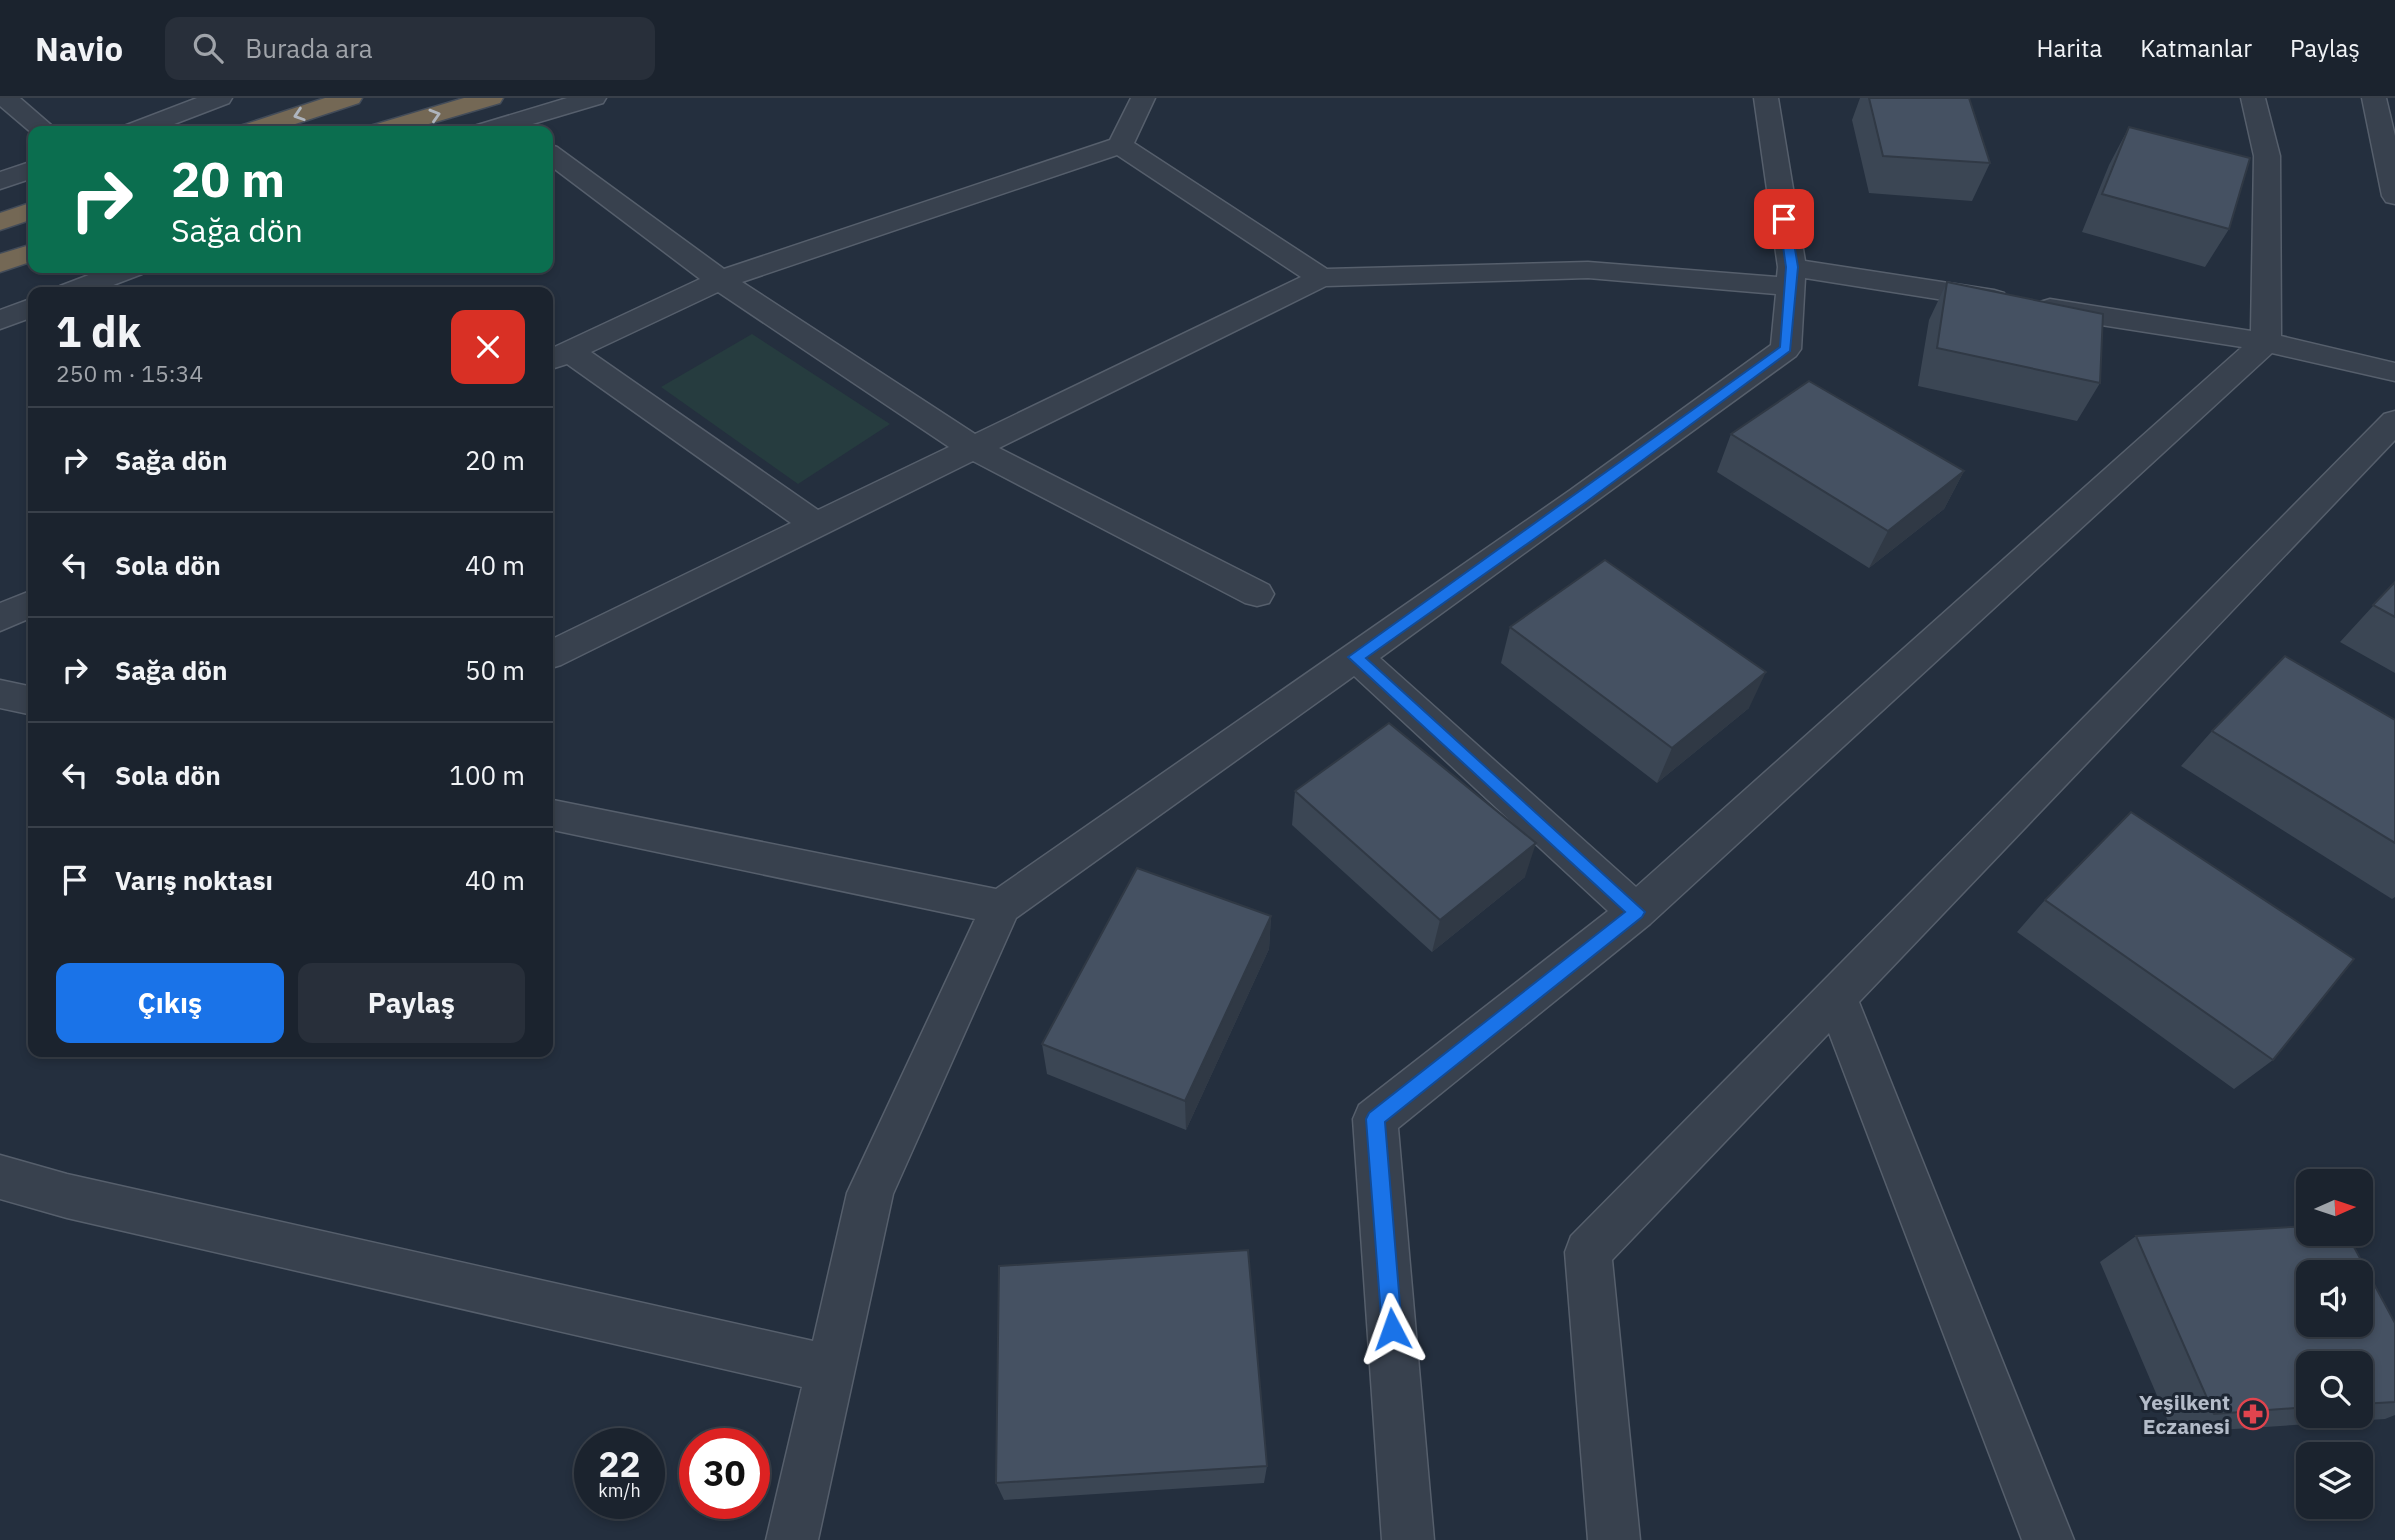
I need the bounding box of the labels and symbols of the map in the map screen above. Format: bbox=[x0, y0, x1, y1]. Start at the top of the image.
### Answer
one-way arrow bbox=[293, 106, 305, 121]
one-way arrow bbox=[429, 108, 441, 123]
pin bbox=[1754, 189, 1814, 249]
north arrow bbox=[2296, 1169, 2373, 1246]
position arrow bbox=[1355, 1292, 1429, 1366]
place label: Yeşilkent Eczanesi bbox=[2139, 1388, 2230, 1440]
pharmacy icon: Yeşilkent Eczanesi bbox=[2236, 1397, 2270, 1431]
speed limit sign: 30 bbox=[679, 1428, 770, 1519]

